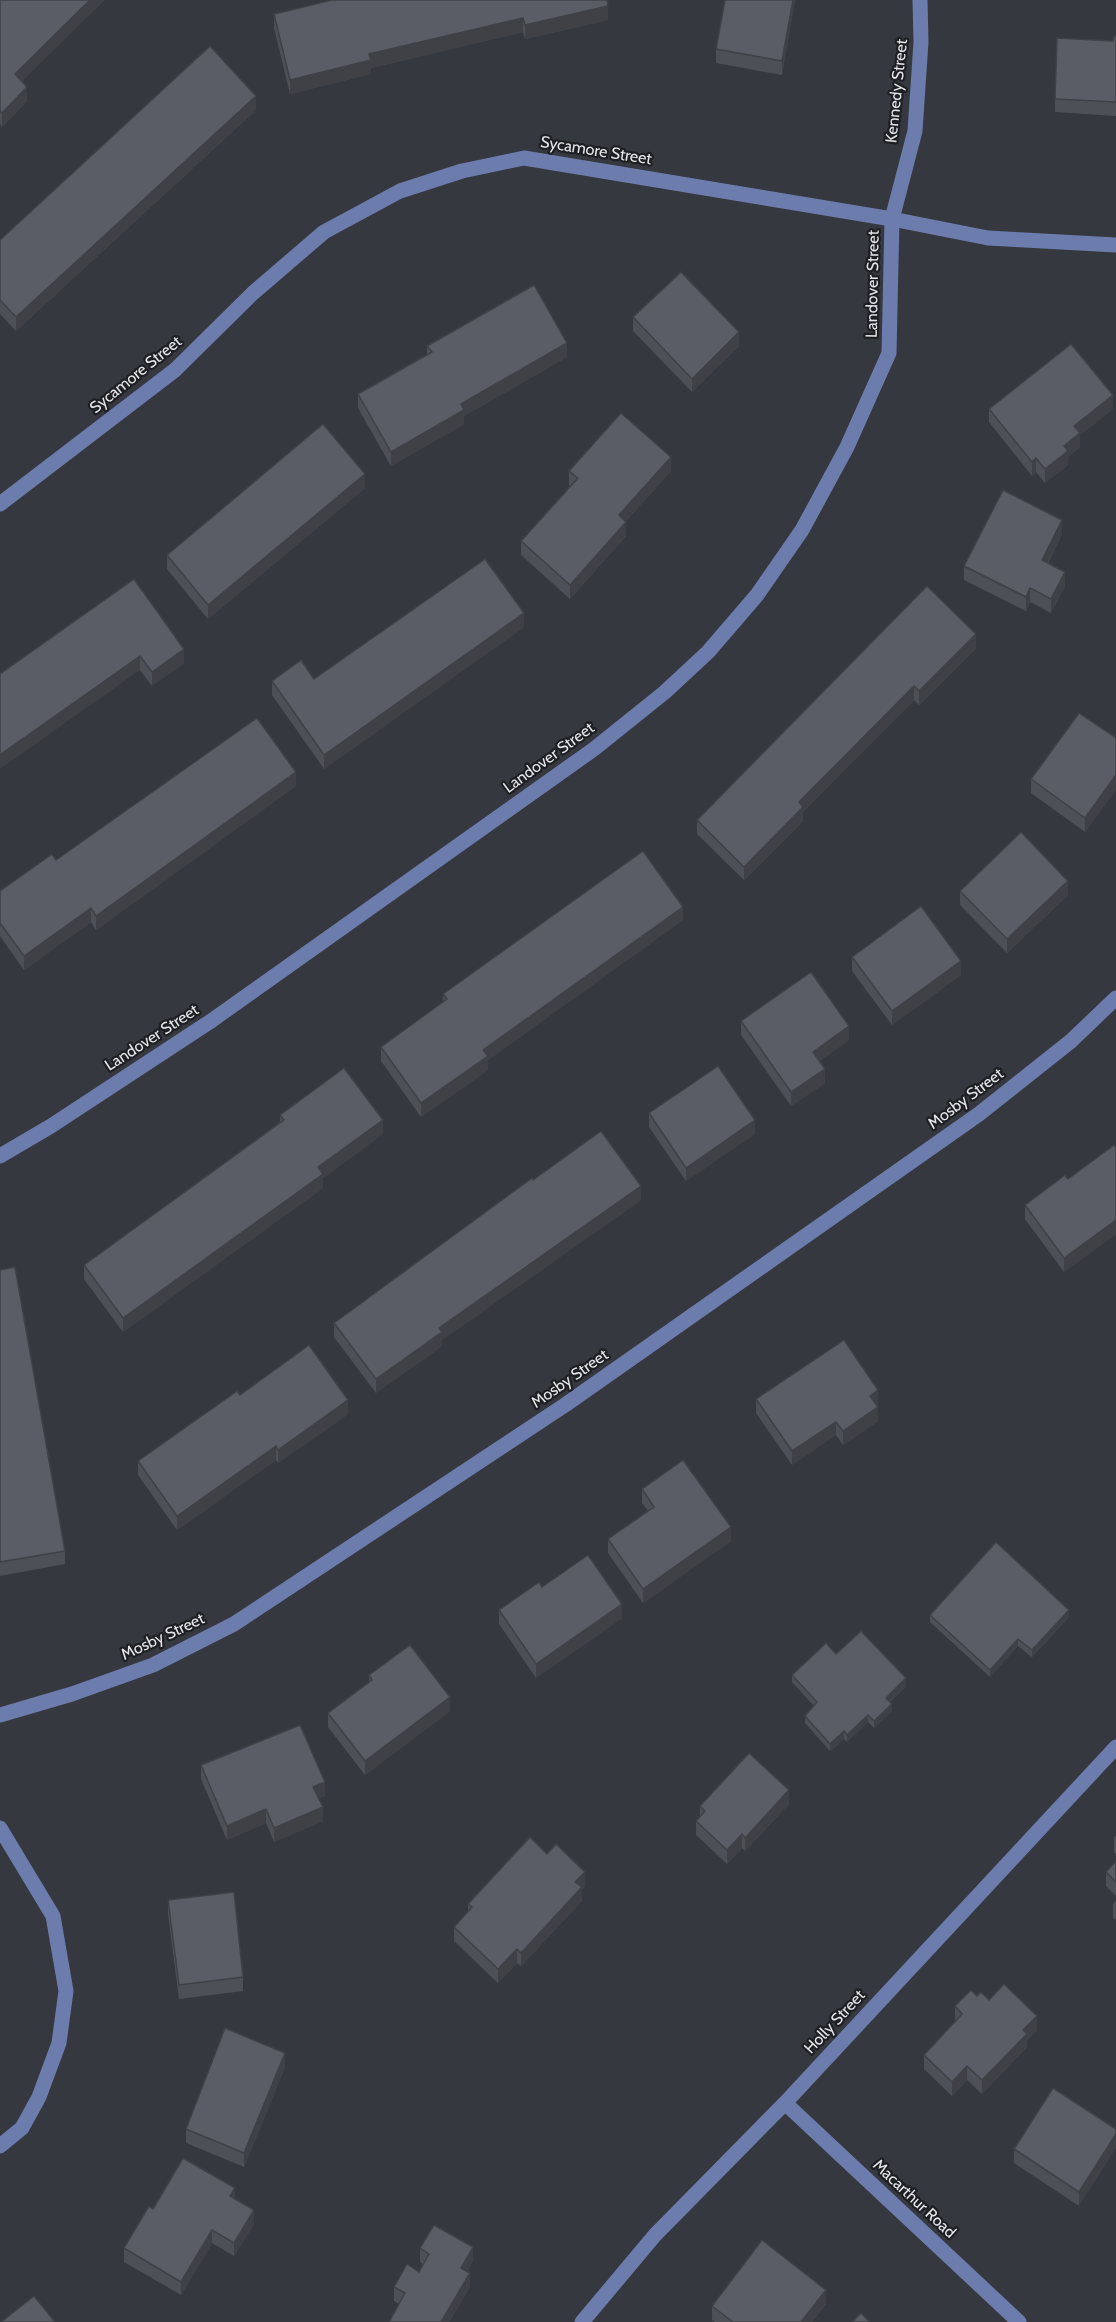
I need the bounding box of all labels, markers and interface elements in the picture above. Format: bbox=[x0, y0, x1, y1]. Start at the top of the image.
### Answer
street label: Kennedy Street bbox=[882, 38, 912, 144]
street label: Sycamore Street bbox=[539, 133, 653, 169]
street label: Landover Street bbox=[862, 230, 884, 338]
street label: Sycamore Street bbox=[86, 332, 186, 418]
street label: Landover Street bbox=[500, 719, 598, 797]
street label: Landover Street bbox=[102, 1001, 202, 1075]
street label: Mosby Street bbox=[924, 1064, 1008, 1134]
street label: Mosby Street bbox=[528, 1345, 612, 1413]
street label: Mosby Street bbox=[118, 1609, 208, 1665]
street label: Holly Street bbox=[801, 1986, 869, 2058]
street label: Macarthur Road bbox=[869, 2156, 959, 2242]

